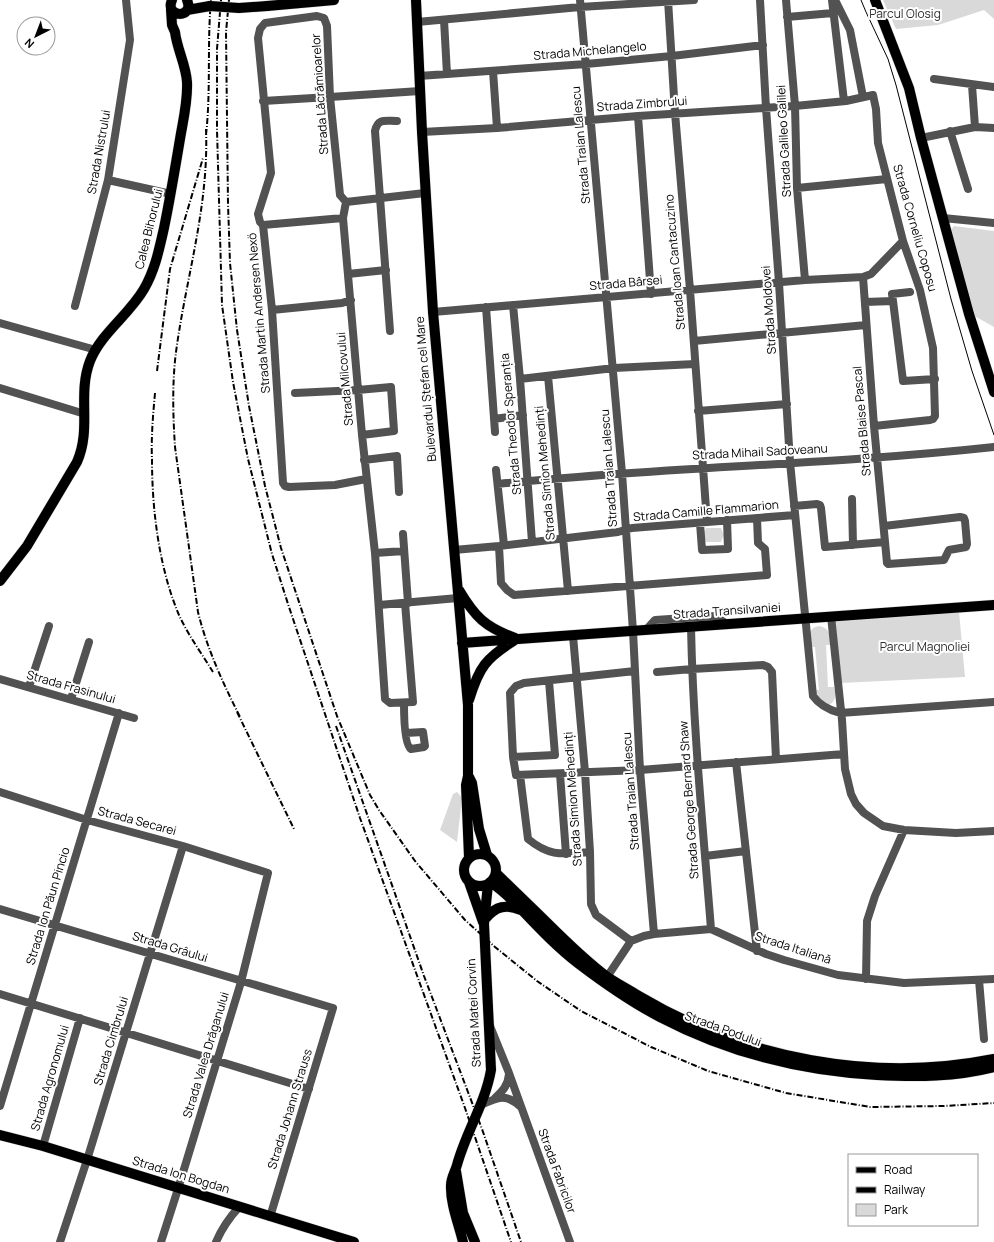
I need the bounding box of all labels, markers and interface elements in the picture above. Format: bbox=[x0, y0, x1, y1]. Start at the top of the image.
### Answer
park label: Parcul Olosig bbox=[869, 5, 941, 22]
north arrow bbox=[16, 16, 56, 56]
street label: Strada Lăcrămioarelor bbox=[307, 32, 332, 155]
text: N bbox=[21, 36, 37, 52]
street label: Strada Michelangelo bbox=[533, 37, 647, 64]
street label: Strada Galileo Galilei bbox=[772, 84, 795, 198]
street label: Strada Traian Lalescu bbox=[567, 85, 594, 205]
street label: Strada Zimbrului bbox=[596, 92, 688, 115]
street label: Strada Nistrului bbox=[83, 108, 114, 195]
street label: Strada Corneliu Coposu bbox=[889, 162, 942, 293]
street label: Calea Bihorului bbox=[130, 187, 167, 271]
street label: Strada Ioan Cantacuzino bbox=[660, 193, 689, 331]
street label: Strada Martin Andersen Nexö bbox=[243, 232, 274, 394]
street label: Strada Moldovei bbox=[757, 265, 780, 355]
street label: Strada Bârsei bbox=[589, 271, 663, 294]
street label: Bulevardul Ștefan cel Mare bbox=[411, 316, 440, 463]
street label: Strada Milcovului bbox=[332, 331, 357, 427]
street label: Strada Theodor Speranția bbox=[496, 353, 525, 496]
street label: Strada Blaise Pascal bbox=[848, 365, 875, 477]
street label: Strada Simion Mehedinți bbox=[530, 405, 559, 541]
street label: Strada Traian Lalescu bbox=[596, 409, 621, 528]
street label: Strada Mihail Sadoveanu bbox=[692, 439, 828, 464]
street label: Strada Camille Flammarion bbox=[632, 496, 780, 525]
street label: Strada Transilvaniei bbox=[673, 598, 781, 623]
park label: Parcul Magnoliei bbox=[880, 638, 970, 655]
street label: Strada Frasinului bbox=[25, 666, 118, 707]
street label: Strada George Bernard Shaw bbox=[674, 720, 703, 880]
street label: Strada Simion Mehedinți bbox=[559, 731, 586, 867]
street label: Strada Traian Lalescu bbox=[618, 732, 643, 851]
street label: Strada Secarei bbox=[96, 802, 178, 839]
street label: Strada Ion Păun Pincio bbox=[22, 845, 74, 967]
street label: Strada Grâului bbox=[130, 927, 210, 966]
street label: Strada Italiană bbox=[753, 927, 834, 968]
street label: Strada Matei Corvin bbox=[462, 958, 485, 1068]
street label: Strada Valea Drăganului bbox=[178, 990, 233, 1120]
street label: Strada Cimbrului bbox=[89, 994, 132, 1087]
street label: Strada Podului bbox=[682, 1007, 764, 1050]
street label: Strada Agronomului bbox=[26, 1023, 73, 1133]
street label: Strada Johann Strauss bbox=[263, 1047, 316, 1171]
street label: Strada Fabricilor bbox=[534, 1126, 581, 1216]
street label: Strada Ion Bogdan bbox=[130, 1152, 232, 1197]
legend bbox=[848, 1154, 978, 1226]
text: Road bbox=[884, 1161, 912, 1178]
text: Railway bbox=[884, 1181, 926, 1198]
text: Park bbox=[884, 1201, 909, 1218]

